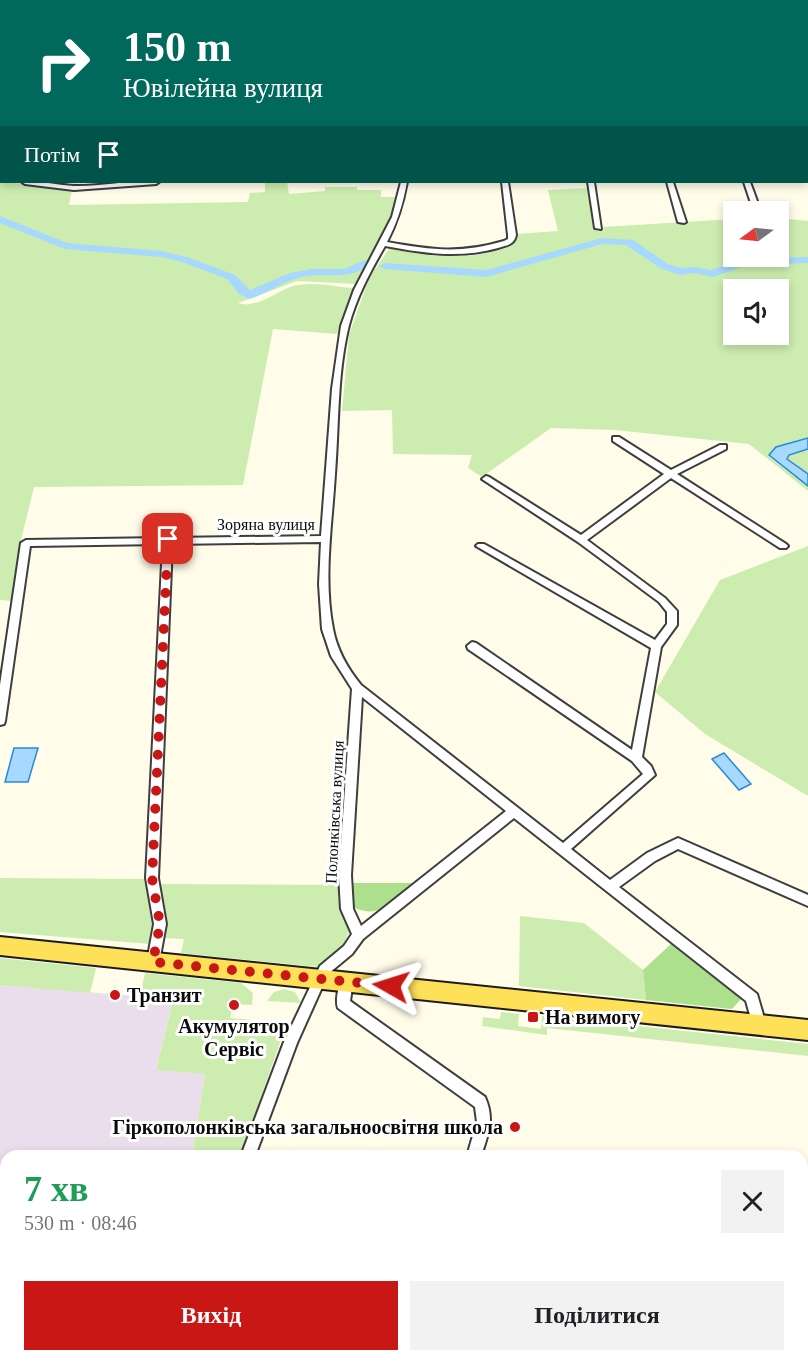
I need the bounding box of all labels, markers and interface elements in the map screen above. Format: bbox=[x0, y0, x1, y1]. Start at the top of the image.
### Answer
icon: right bbox=[24, 24, 102, 102]
text: 150 m bbox=[123, 24, 232, 70]
text: Ювілейна вулиця bbox=[123, 73, 323, 103]
icon: arrive bbox=[92, 138, 125, 171]
text: Потім bbox=[24, 142, 80, 167]
north arrow bbox=[723, 201, 789, 267]
map controls bbox=[723, 201, 789, 345]
button: sound bbox=[723, 279, 789, 345]
pin bbox=[142, 513, 193, 564]
street label: Зоряна вулиця bbox=[217, 516, 316, 534]
icon: arrive bbox=[151, 522, 184, 555]
street label: Полонківська вулиця bbox=[322, 739, 348, 884]
position arrow bbox=[359, 954, 423, 1018]
place label: Транзит bbox=[127, 984, 202, 1007]
marker: Транзит bbox=[108, 988, 122, 1002]
marker: Акумулятор Сервіс bbox=[227, 998, 241, 1012]
place label: На вимогу bbox=[545, 1006, 640, 1029]
marker: На вимогу bbox=[526, 1010, 540, 1024]
place label: Акумулятор Сервіс bbox=[178, 1015, 290, 1061]
place label: Гіркополонківська загальноосвітня школа bbox=[112, 1116, 503, 1139]
marker: Гіркополонківська загальноосвітня школа bbox=[508, 1120, 522, 1134]
text: 7 хв bbox=[24, 1169, 88, 1209]
button: close bbox=[721, 1170, 784, 1233]
text: 530 m · 08:46 bbox=[24, 1212, 137, 1234]
button: Вихід bbox=[24, 1281, 398, 1350]
button: Поділитися bbox=[410, 1281, 784, 1350]

